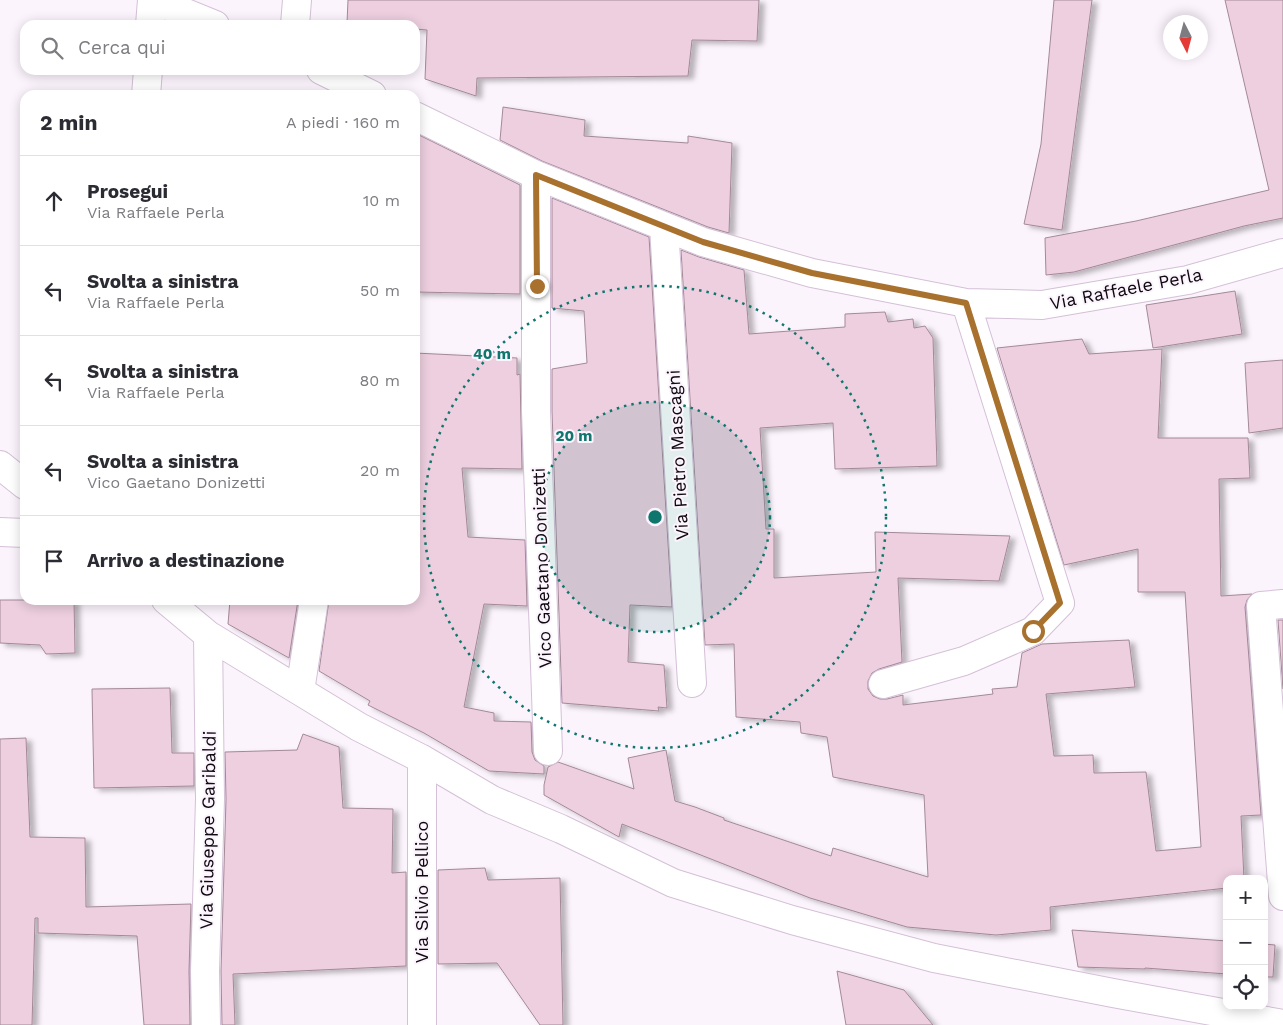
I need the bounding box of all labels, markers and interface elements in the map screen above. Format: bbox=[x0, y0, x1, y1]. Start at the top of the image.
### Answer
north arrow bbox=[1163, 15, 1208, 60]
search box bbox=[20, 20, 420, 75]
icon: search bbox=[38, 34, 66, 62]
text: Cerca qui bbox=[78, 36, 166, 59]
text: 2 min bbox=[40, 110, 97, 135]
text: A piedi · 160 m bbox=[286, 113, 400, 132]
text: Prosegui bbox=[87, 180, 168, 203]
icon: ahead bbox=[40, 187, 68, 215]
text: 10 m bbox=[363, 191, 400, 210]
text: Via Raffaele Perla bbox=[87, 203, 225, 222]
street label: Via Raffaele Perla bbox=[1048, 263, 1204, 314]
text: Svolta a sinistra bbox=[87, 270, 238, 293]
route end bbox=[526, 275, 549, 298]
icon: left bbox=[40, 277, 68, 305]
text: 50 m bbox=[360, 281, 400, 300]
text: Via Raffaele Perla bbox=[87, 293, 225, 312]
text: 40 m bbox=[473, 345, 511, 363]
text: Svolta a sinistra bbox=[87, 360, 238, 383]
icon: left bbox=[40, 367, 68, 395]
street label: Via Pietro Mascagni bbox=[663, 369, 692, 541]
text: 80 m bbox=[359, 371, 400, 390]
text: Via Raffaele Perla bbox=[87, 383, 225, 402]
text: 20 m bbox=[555, 427, 593, 445]
text: Svolta a sinistra bbox=[87, 450, 238, 473]
icon: left bbox=[40, 457, 68, 485]
text: 20 m bbox=[360, 461, 400, 480]
street label: Vico Gaetano Donizetti bbox=[528, 467, 555, 669]
text: Vico Gaetano Donizetti bbox=[87, 473, 265, 492]
centre of rings bbox=[646, 508, 664, 526]
icon: arrive bbox=[40, 547, 68, 575]
text: Arrivo a destinazione bbox=[87, 549, 284, 572]
route start bbox=[1022, 620, 1045, 643]
street label: Via Giuseppe Garibaldi bbox=[195, 730, 220, 929]
street label: Via Silvio Pellico bbox=[411, 821, 432, 963]
map controls bbox=[1223, 875, 1268, 1010]
button: + bbox=[1223, 875, 1268, 920]
button: − bbox=[1223, 920, 1268, 965]
button: locate bbox=[1223, 965, 1268, 1010]

